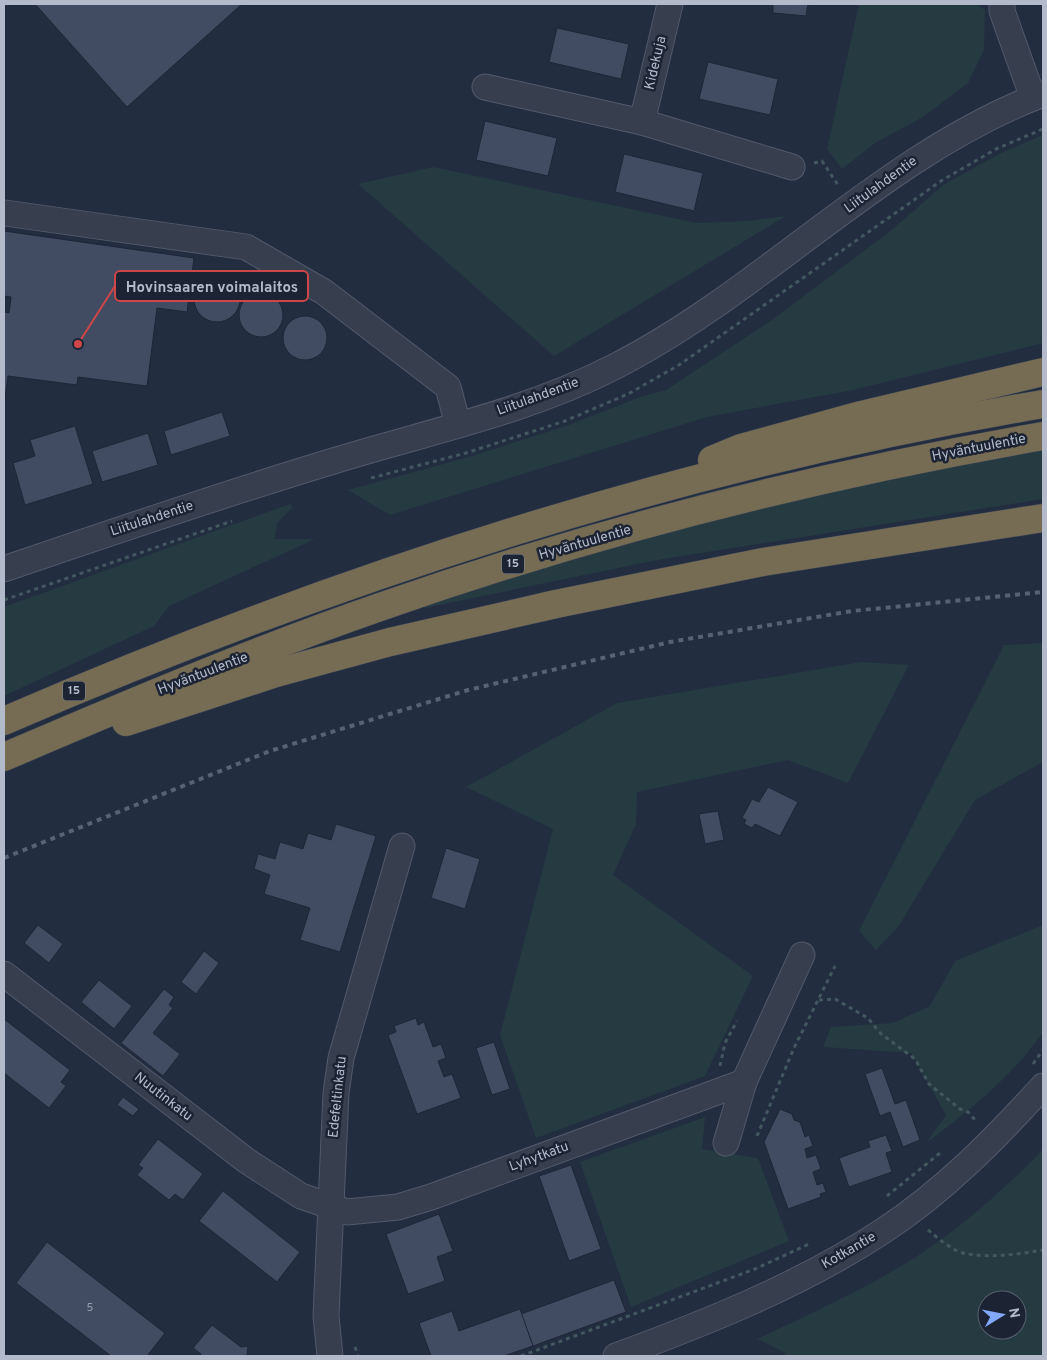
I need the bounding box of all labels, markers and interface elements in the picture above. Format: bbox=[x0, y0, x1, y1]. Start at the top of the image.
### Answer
street label: Kidekuja bbox=[642, 34, 670, 92]
street label: Liitulahdentie bbox=[841, 153, 921, 217]
callout: Hovinsaaren voimalaitos bbox=[115, 271, 308, 301]
text: Hovinsaaren voimalaitos bbox=[126, 279, 298, 298]
street label: Liitulahdentie bbox=[495, 374, 581, 420]
street label: Hyväntuulentie bbox=[931, 431, 1027, 465]
street label: Liitulahdentie bbox=[108, 498, 196, 540]
street label: Hyväntuulentie bbox=[537, 522, 633, 564]
road number: 15 bbox=[502, 554, 524, 574]
street label: Hyväntuulentie bbox=[155, 649, 251, 699]
road number: 15 bbox=[63, 681, 85, 700]
street label: Edefeltinkatu bbox=[325, 1055, 351, 1139]
street label: Nuutinkatu bbox=[131, 1069, 195, 1125]
street label: Lyhytkatu bbox=[507, 1138, 571, 1176]
street label: Kotkantie bbox=[819, 1229, 879, 1273]
north arrow bbox=[977, 1290, 1027, 1340]
house number: 5 bbox=[87, 1301, 94, 1315]
text: N bbox=[1004, 1307, 1023, 1319]

